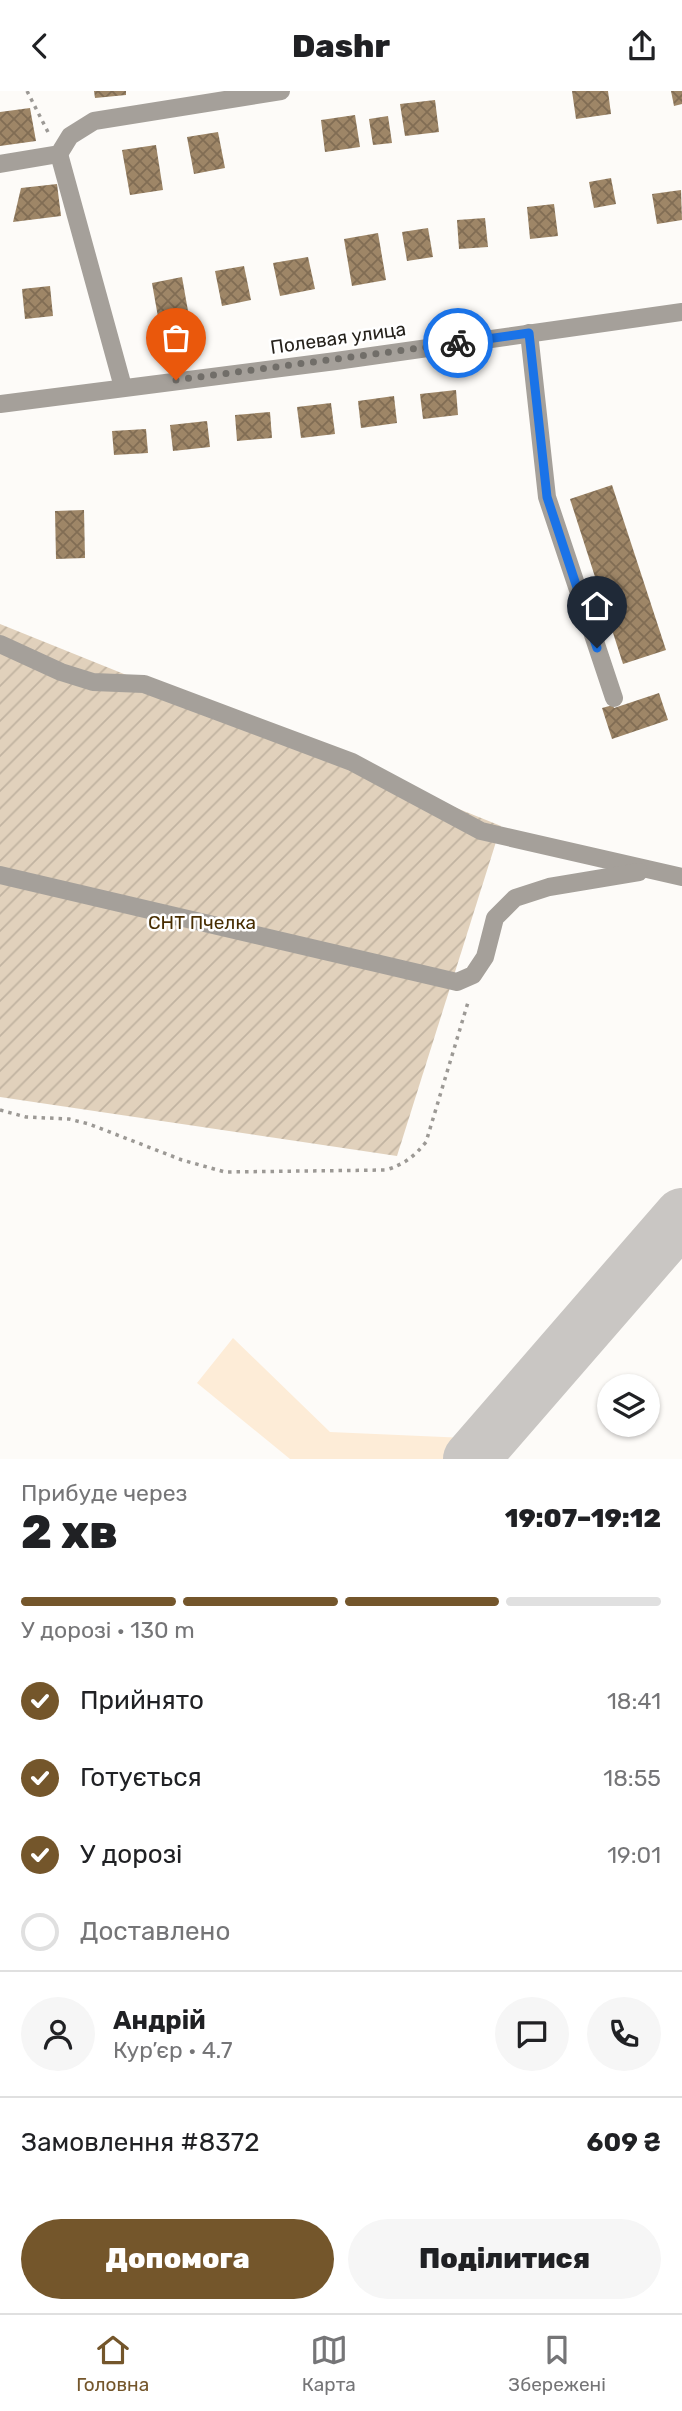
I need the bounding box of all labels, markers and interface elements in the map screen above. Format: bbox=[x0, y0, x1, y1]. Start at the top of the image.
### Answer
icon: back bbox=[21, 27, 59, 65]
text: Dashr bbox=[292, 27, 390, 65]
icon: share bbox=[623, 27, 661, 65]
pin bbox=[146, 308, 206, 380]
courier bbox=[423, 308, 493, 378]
street label: Полевая улица bbox=[269, 317, 407, 359]
icon: bag bbox=[157, 319, 195, 357]
icon: bike bbox=[439, 324, 477, 362]
pin bbox=[567, 576, 627, 648]
icon: home bbox=[578, 587, 616, 625]
park label: СНТ Пчелка bbox=[148, 911, 256, 934]
map controls bbox=[597, 1374, 660, 1437]
button: layers bbox=[597, 1374, 660, 1437]
text: Прибуде через bbox=[21, 1479, 187, 1507]
text: 19:07–19:12 bbox=[505, 1503, 661, 1534]
text: 2 хв bbox=[21, 1505, 118, 1560]
text: У дорозі · 130 m bbox=[21, 1616, 195, 1644]
icon: check bbox=[21, 1682, 59, 1720]
text: Прийнято bbox=[80, 1685, 204, 1716]
text: 18:41 bbox=[607, 1687, 661, 1715]
icon: check bbox=[21, 1759, 59, 1797]
text: Готується bbox=[80, 1762, 202, 1793]
text: 18:55 bbox=[603, 1764, 661, 1792]
icon: check bbox=[21, 1836, 59, 1874]
text: У дорозі bbox=[80, 1839, 182, 1870]
text: 19:01 bbox=[607, 1841, 661, 1869]
text: Доставлено bbox=[80, 1916, 230, 1947]
button: person bbox=[21, 1997, 95, 2071]
button: chat bbox=[495, 1997, 569, 2071]
button: phone bbox=[587, 1997, 661, 2071]
text: Андрій bbox=[113, 2005, 206, 2036]
text: Кур’єр · 4.7 bbox=[113, 2036, 233, 2064]
text: Замовлення #8372 bbox=[21, 2127, 259, 2158]
text: 609 ₴ bbox=[587, 2127, 661, 2158]
button: Допомога bbox=[21, 2219, 334, 2299]
button: Поділитися bbox=[348, 2219, 661, 2299]
tab: Головна bbox=[76, 2331, 149, 2396]
tab: Карта bbox=[302, 2331, 356, 2396]
tab: Збережені bbox=[508, 2331, 606, 2396]

